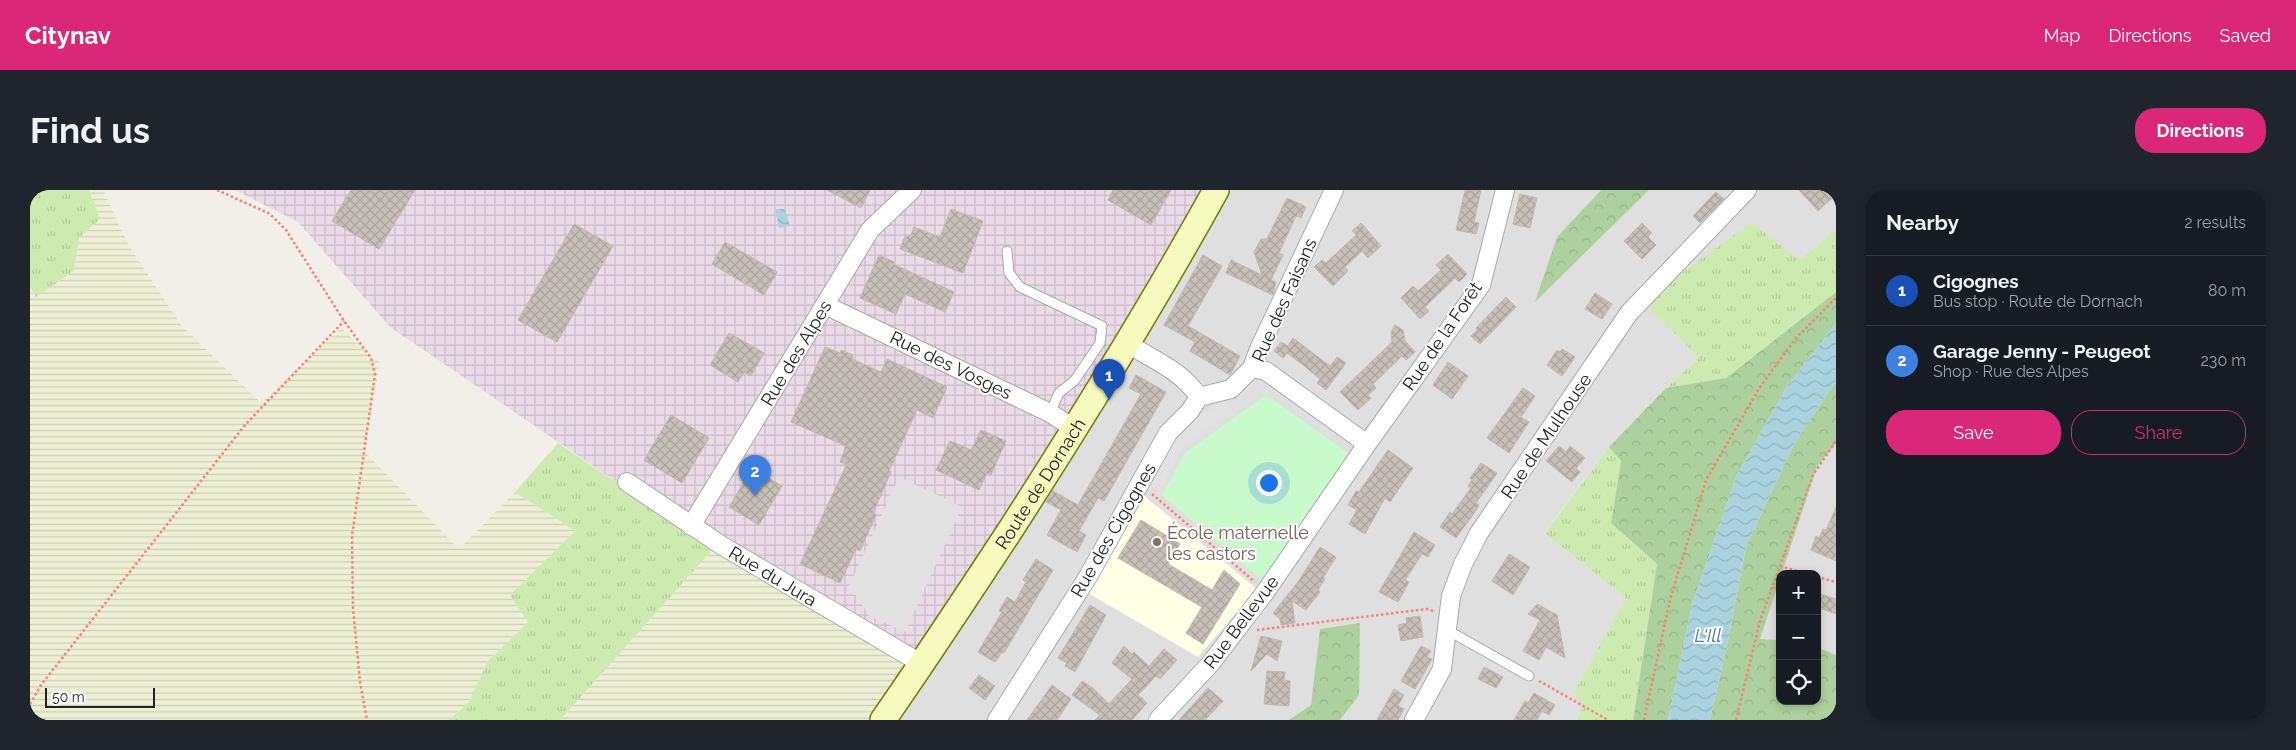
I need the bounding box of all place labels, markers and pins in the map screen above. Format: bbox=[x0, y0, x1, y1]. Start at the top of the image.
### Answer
pin: 1 bbox=[1093, 359, 1125, 400]
pin: 2 bbox=[739, 455, 771, 496]
place label: École maternelle les castors bbox=[1167, 521, 1309, 564]
marker: École maternelle les castors bbox=[1151, 536, 1163, 548]

